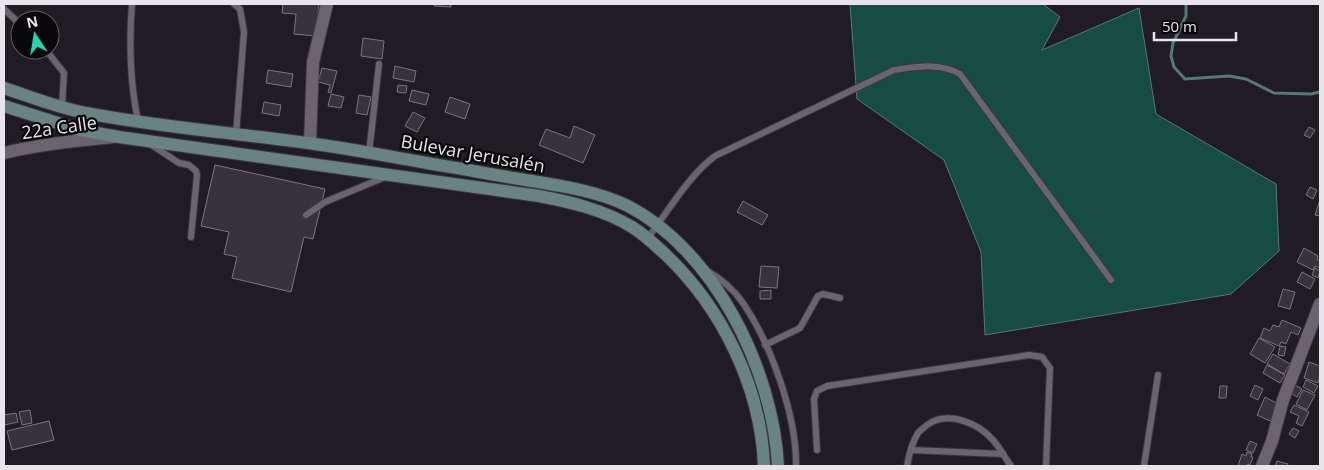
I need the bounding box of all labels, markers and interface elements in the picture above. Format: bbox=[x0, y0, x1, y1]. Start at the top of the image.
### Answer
north arrow bbox=[10, 10, 60, 60]
scale bar bbox=[1154, 10, 1236, 42]
text: N bbox=[25, 11, 40, 32]
text: 50 m bbox=[1162, 16, 1197, 36]
street label: 22a Calle bbox=[20, 110, 98, 144]
street label: Bulevar Jerusalén bbox=[399, 129, 547, 177]

